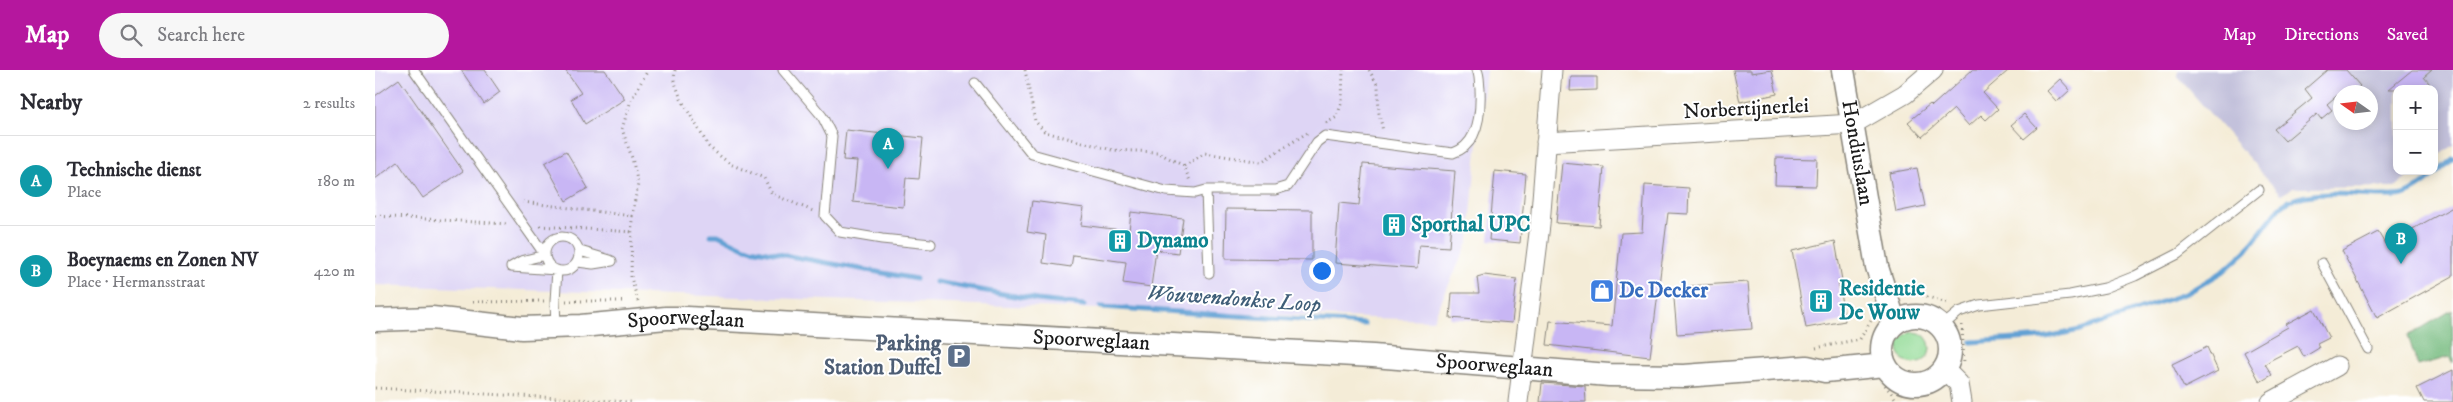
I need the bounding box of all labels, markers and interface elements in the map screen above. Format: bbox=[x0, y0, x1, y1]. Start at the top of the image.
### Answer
search box bbox=[99, 13, 449, 58]
text: Map bbox=[25, 20, 69, 50]
icon: search bbox=[117, 21, 145, 49]
text: Search here bbox=[157, 24, 245, 47]
text: Map bbox=[2223, 24, 2256, 46]
text: Directions bbox=[2284, 24, 2359, 46]
text: Saved bbox=[2387, 24, 2428, 46]
north arrow bbox=[2333, 85, 2378, 130]
map controls bbox=[2393, 85, 2438, 175]
button: + bbox=[2393, 85, 2438, 130]
text: Nearby bbox=[20, 90, 82, 116]
text: 2 results bbox=[303, 93, 355, 113]
street label: Norbertijnerlei bbox=[1682, 93, 1810, 125]
street label: Hondiuslaan bbox=[1835, 98, 1879, 208]
pin: A bbox=[872, 128, 904, 169]
button: − bbox=[2393, 130, 2438, 175]
text: Technische dienst bbox=[67, 159, 201, 182]
text: A bbox=[31, 171, 41, 191]
text: 180 m bbox=[317, 171, 355, 191]
text: Place bbox=[67, 182, 101, 202]
building icon: Sporthal UPC bbox=[1381, 212, 1407, 238]
place label: Sporthal UPC bbox=[1411, 212, 1530, 238]
pin: B bbox=[2385, 223, 2417, 264]
building icon: Dynamo bbox=[1107, 228, 1133, 254]
place label: Dynamo bbox=[1137, 228, 1208, 254]
text: Boeynaems en Zonen NV bbox=[67, 249, 258, 272]
your location bbox=[1309, 258, 1335, 284]
text: B bbox=[31, 261, 41, 281]
text: 420 m bbox=[314, 261, 355, 281]
text: Place · Hermansstraat bbox=[67, 272, 205, 292]
place label: Residentie De Wouw bbox=[1839, 276, 1925, 326]
shop icon: De Decker bbox=[1589, 278, 1615, 304]
place label: De Decker bbox=[1619, 278, 1709, 304]
water label: Wouwendonkse Loop bbox=[1146, 279, 1322, 319]
building icon: Residentie De Wouw bbox=[1808, 288, 1834, 314]
street label: Spoorweglaan bbox=[626, 305, 745, 335]
street label: Spoorweglaan bbox=[1032, 324, 1151, 357]
place label: Parking Station Duffel bbox=[824, 331, 942, 381]
parking icon: Parking Station Duffel bbox=[946, 343, 972, 369]
street label: Spoorweglaan bbox=[1435, 348, 1554, 383]

